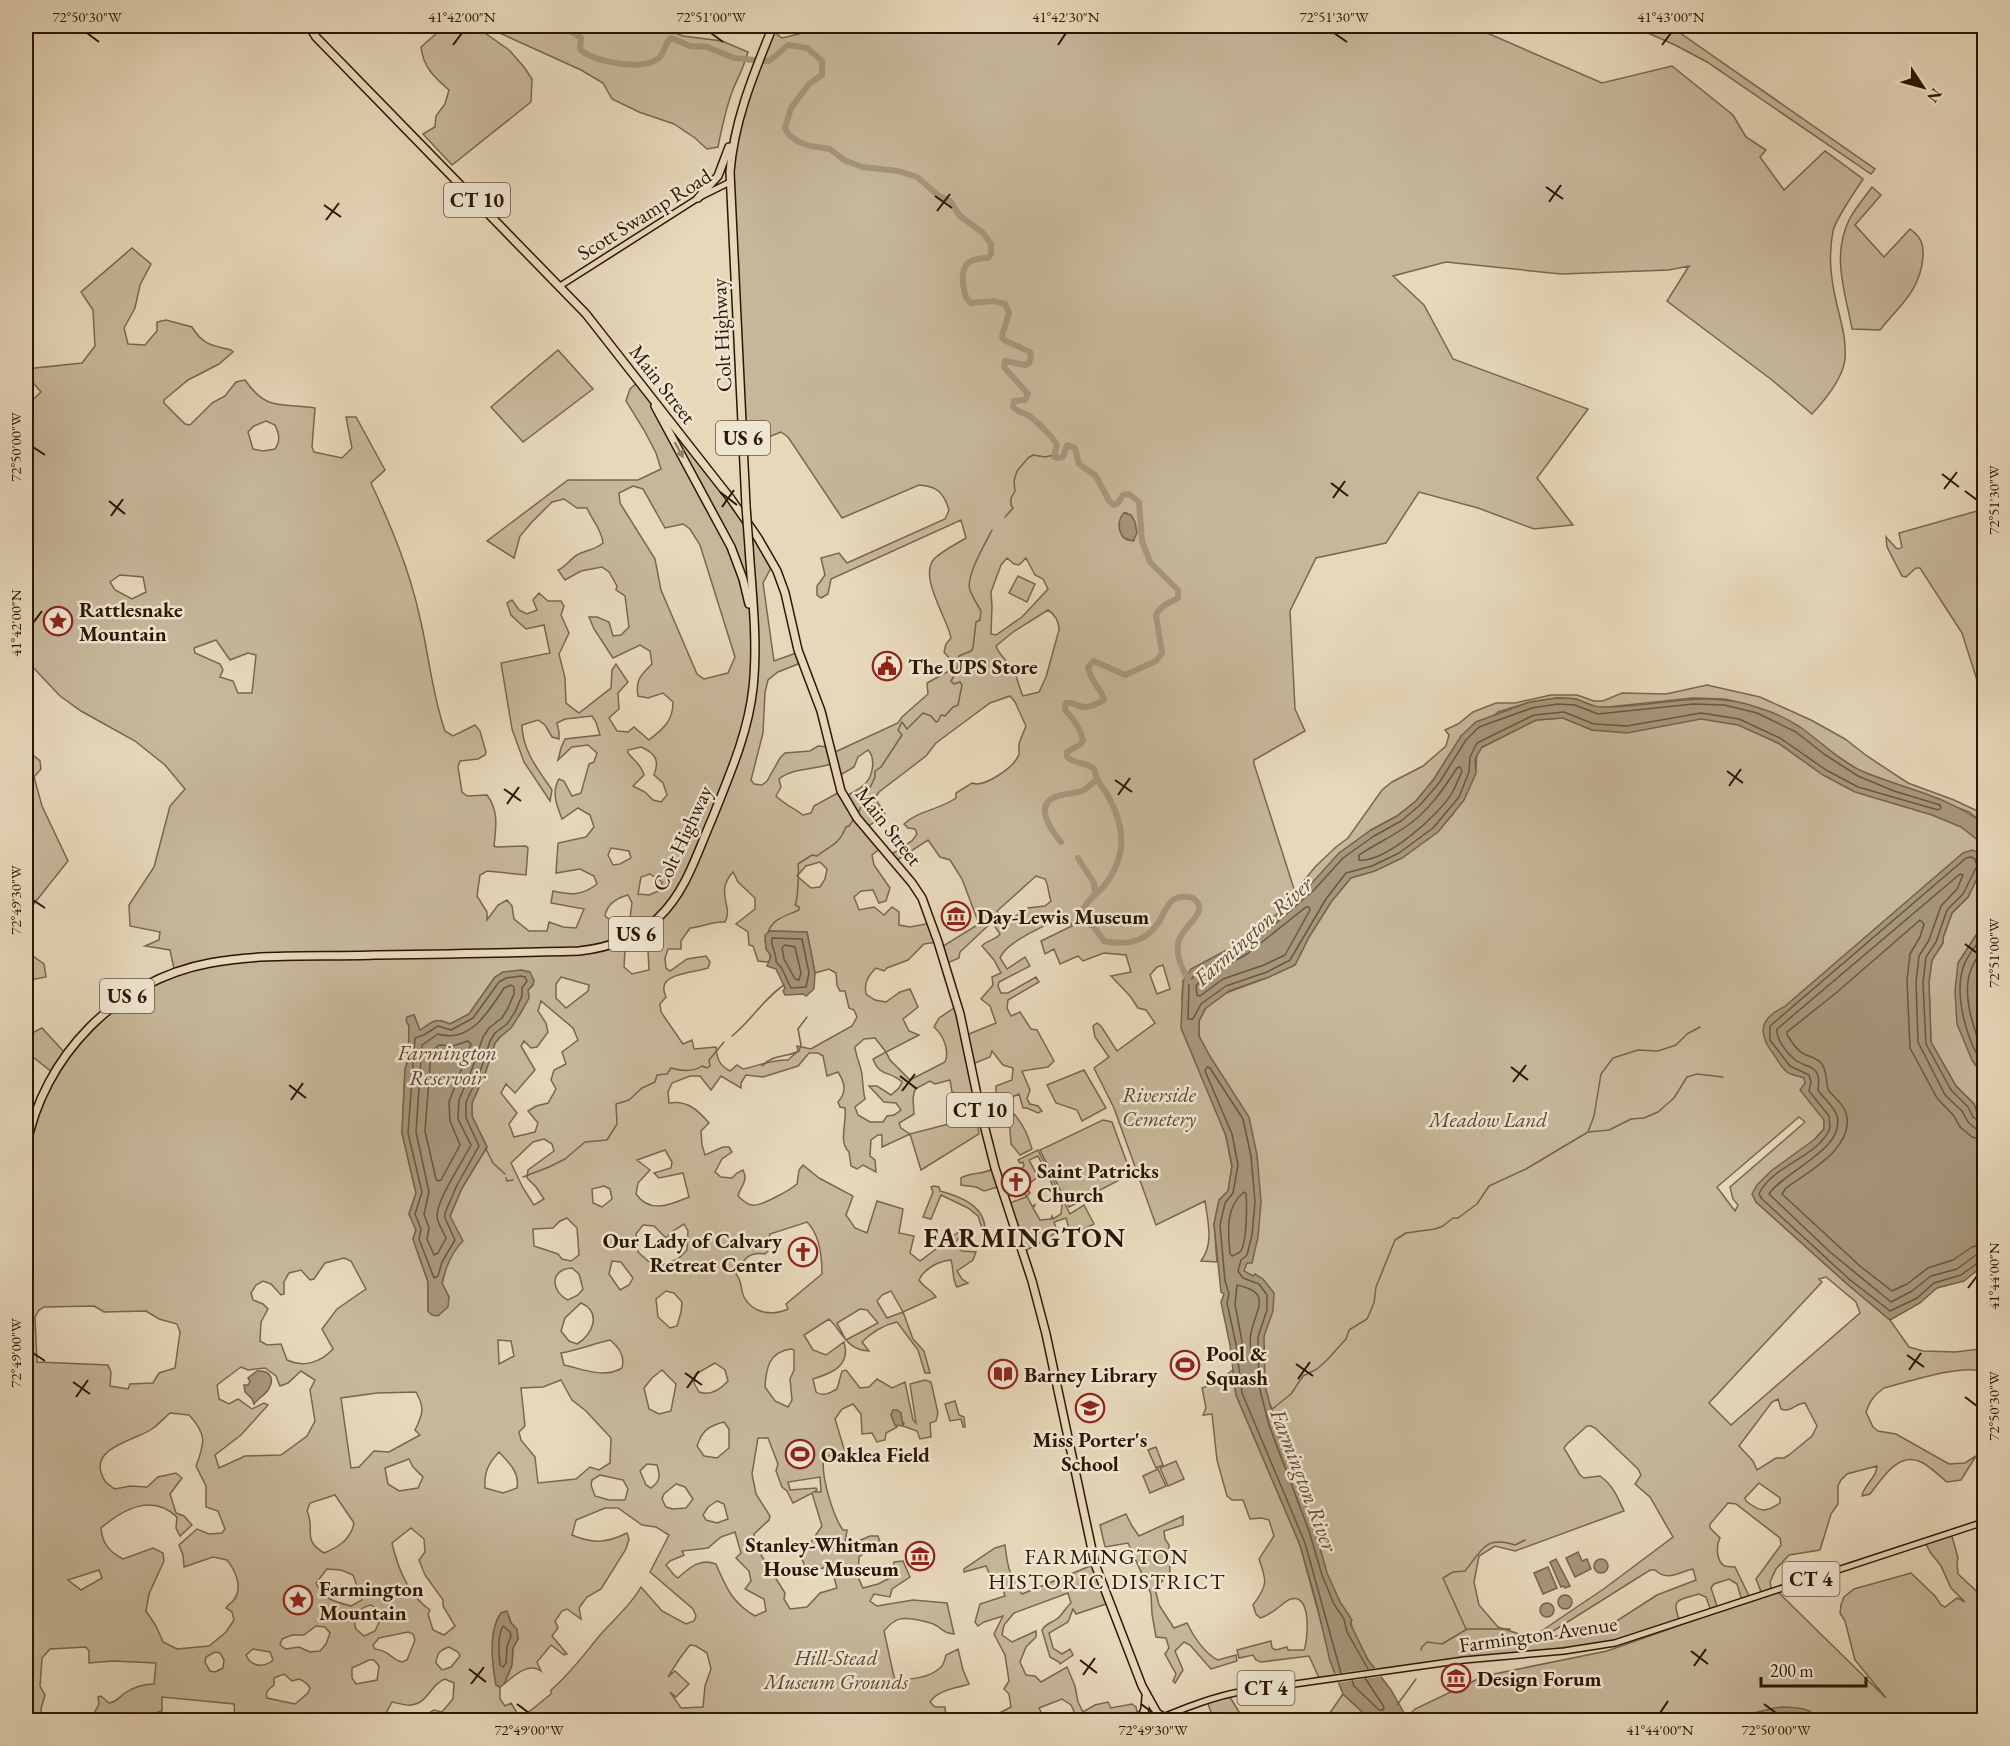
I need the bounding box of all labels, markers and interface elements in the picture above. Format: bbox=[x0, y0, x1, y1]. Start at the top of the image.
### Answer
text: 72°50'30"W bbox=[52, 7, 122, 26]
text: 41°42'00"N bbox=[428, 7, 496, 26]
text: 72°51'00"W bbox=[676, 7, 746, 26]
text: 41°42'30"N bbox=[1032, 7, 1100, 26]
text: 72°51'30"W bbox=[1299, 7, 1369, 26]
text: 41°43'00"N bbox=[1637, 7, 1705, 26]
north arrow bbox=[1893, 57, 1953, 117]
text: N bbox=[1922, 84, 1947, 107]
street label: Scott Swamp Road bbox=[572, 162, 716, 266]
road number: CT 10 bbox=[444, 183, 510, 217]
street label: Colt Highway bbox=[704, 277, 737, 393]
street label: Main Street bbox=[624, 339, 703, 429]
text: 72°50'00"W bbox=[6, 412, 25, 482]
road number: US 6 bbox=[716, 421, 770, 455]
one-way arrow bbox=[674, 442, 684, 459]
text: 72°51'30"W bbox=[1984, 465, 2003, 535]
text: 41°42'00"N bbox=[6, 589, 25, 657]
place label: Rattlesnake Mountain bbox=[79, 596, 183, 647]
place icon: Rattlesnake Mountain bbox=[42, 605, 74, 637]
public building icon: The UPS Store bbox=[871, 650, 903, 682]
place label: The UPS Store bbox=[908, 653, 1038, 680]
street label: Colt Highway bbox=[646, 780, 719, 895]
street label: Main Street bbox=[850, 781, 929, 871]
text: 72°49'30"W bbox=[6, 865, 25, 935]
water label: Farmington River bbox=[1187, 869, 1320, 993]
museum icon: Day-Lewis Museum bbox=[940, 900, 972, 932]
place label: Day-Lewis Museum bbox=[977, 903, 1149, 930]
road number: US 6 bbox=[609, 917, 663, 951]
text: 72°51'00"W bbox=[1984, 918, 2003, 988]
road number: US 6 bbox=[100, 979, 154, 1013]
water label: Farmington Reservoir bbox=[396, 1038, 497, 1092]
park label: Riverside Cemetery bbox=[1122, 1081, 1197, 1132]
road number: CT 10 bbox=[947, 1093, 1013, 1127]
park label: Meadow Land bbox=[1427, 1106, 1547, 1133]
place label: Saint Patricks Church bbox=[1037, 1157, 1159, 1208]
church icon: Saint Patricks Church bbox=[1000, 1166, 1032, 1198]
district label: FARMINGTON bbox=[923, 1220, 1127, 1255]
place label: Our Lady of Calvary Retreat Center bbox=[603, 1227, 783, 1278]
church icon: Our Lady of Calvary Retreat Center bbox=[787, 1236, 819, 1268]
text: 41°44'00"N bbox=[1984, 1242, 2003, 1310]
text: 72°49'00"W bbox=[6, 1318, 25, 1388]
place label: Pool & Squash bbox=[1206, 1340, 1268, 1391]
sports icon: Pool & Squash bbox=[1169, 1349, 1201, 1381]
library icon: Barney Library bbox=[987, 1358, 1019, 1390]
place label: Barney Library bbox=[1024, 1361, 1158, 1388]
text: 72°50'30"W bbox=[1984, 1371, 2003, 1441]
school or university icon: Miss Porter's School bbox=[1074, 1392, 1106, 1424]
water label: Farmington River bbox=[1263, 1404, 1345, 1557]
place label: Miss Porter's School bbox=[1033, 1426, 1147, 1477]
sports icon: Oaklea Field bbox=[784, 1438, 816, 1470]
place label: Oaklea Field bbox=[821, 1441, 930, 1468]
place label: Stanley-Whitman House Museum bbox=[745, 1531, 899, 1582]
museum icon: Stanley-Whitman House Museum bbox=[904, 1540, 936, 1572]
district label: FARMINGTON HISTORIC DISTRICT bbox=[988, 1542, 1226, 1596]
road number: CT 4 bbox=[1782, 1562, 1840, 1596]
place label: Farmington Mountain bbox=[319, 1575, 424, 1626]
place icon: Farmington Mountain bbox=[282, 1584, 314, 1616]
street label: Farmington Avenue bbox=[1457, 1610, 1619, 1658]
park label: Hill-Stead Museum Grounds bbox=[762, 1644, 908, 1695]
scale bar bbox=[1761, 1650, 1866, 1688]
text: 200 m bbox=[1770, 1659, 1814, 1682]
museum icon: Design Forum bbox=[1440, 1662, 1472, 1694]
place label: Design Forum bbox=[1477, 1665, 1602, 1692]
road number: CT 4 bbox=[1238, 1671, 1294, 1705]
text: 72°49'00"W bbox=[494, 1720, 564, 1739]
text: 72°49'30"W bbox=[1118, 1720, 1188, 1739]
text: 41°44'00"N bbox=[1626, 1720, 1694, 1739]
text: 72°50'00"W bbox=[1741, 1720, 1811, 1739]

